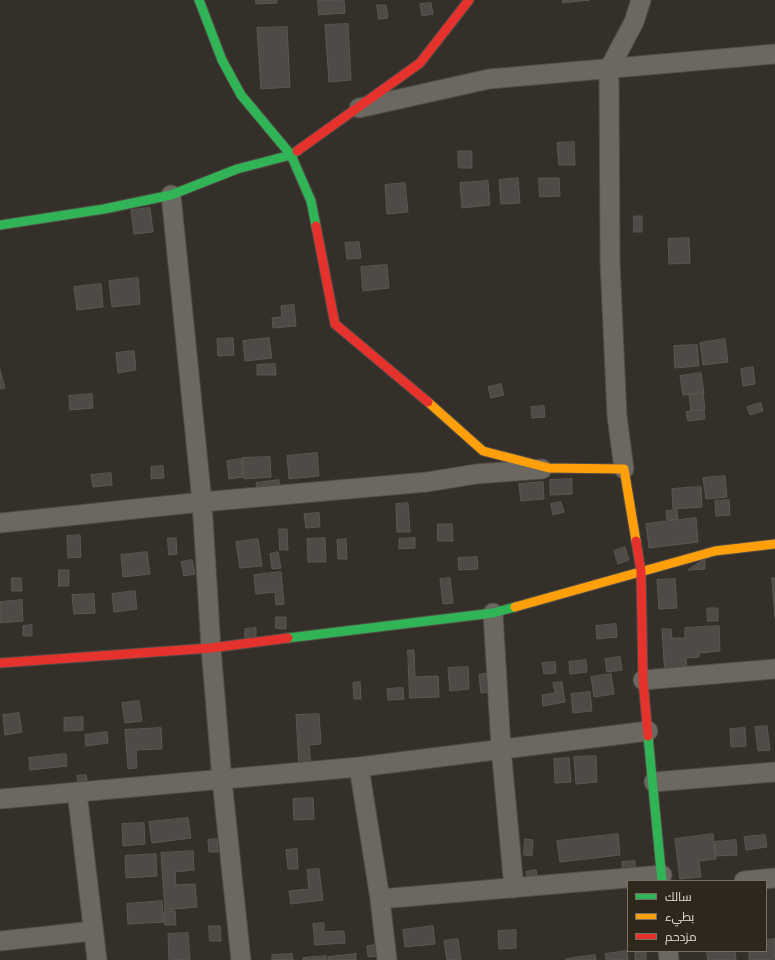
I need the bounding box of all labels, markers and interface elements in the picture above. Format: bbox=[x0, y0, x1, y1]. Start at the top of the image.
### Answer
legend bbox=[627, 880, 767, 952]
text: سالك bbox=[665, 890, 692, 904]
text: بطيء bbox=[665, 910, 694, 924]
text: مزدحم bbox=[665, 930, 697, 944]

